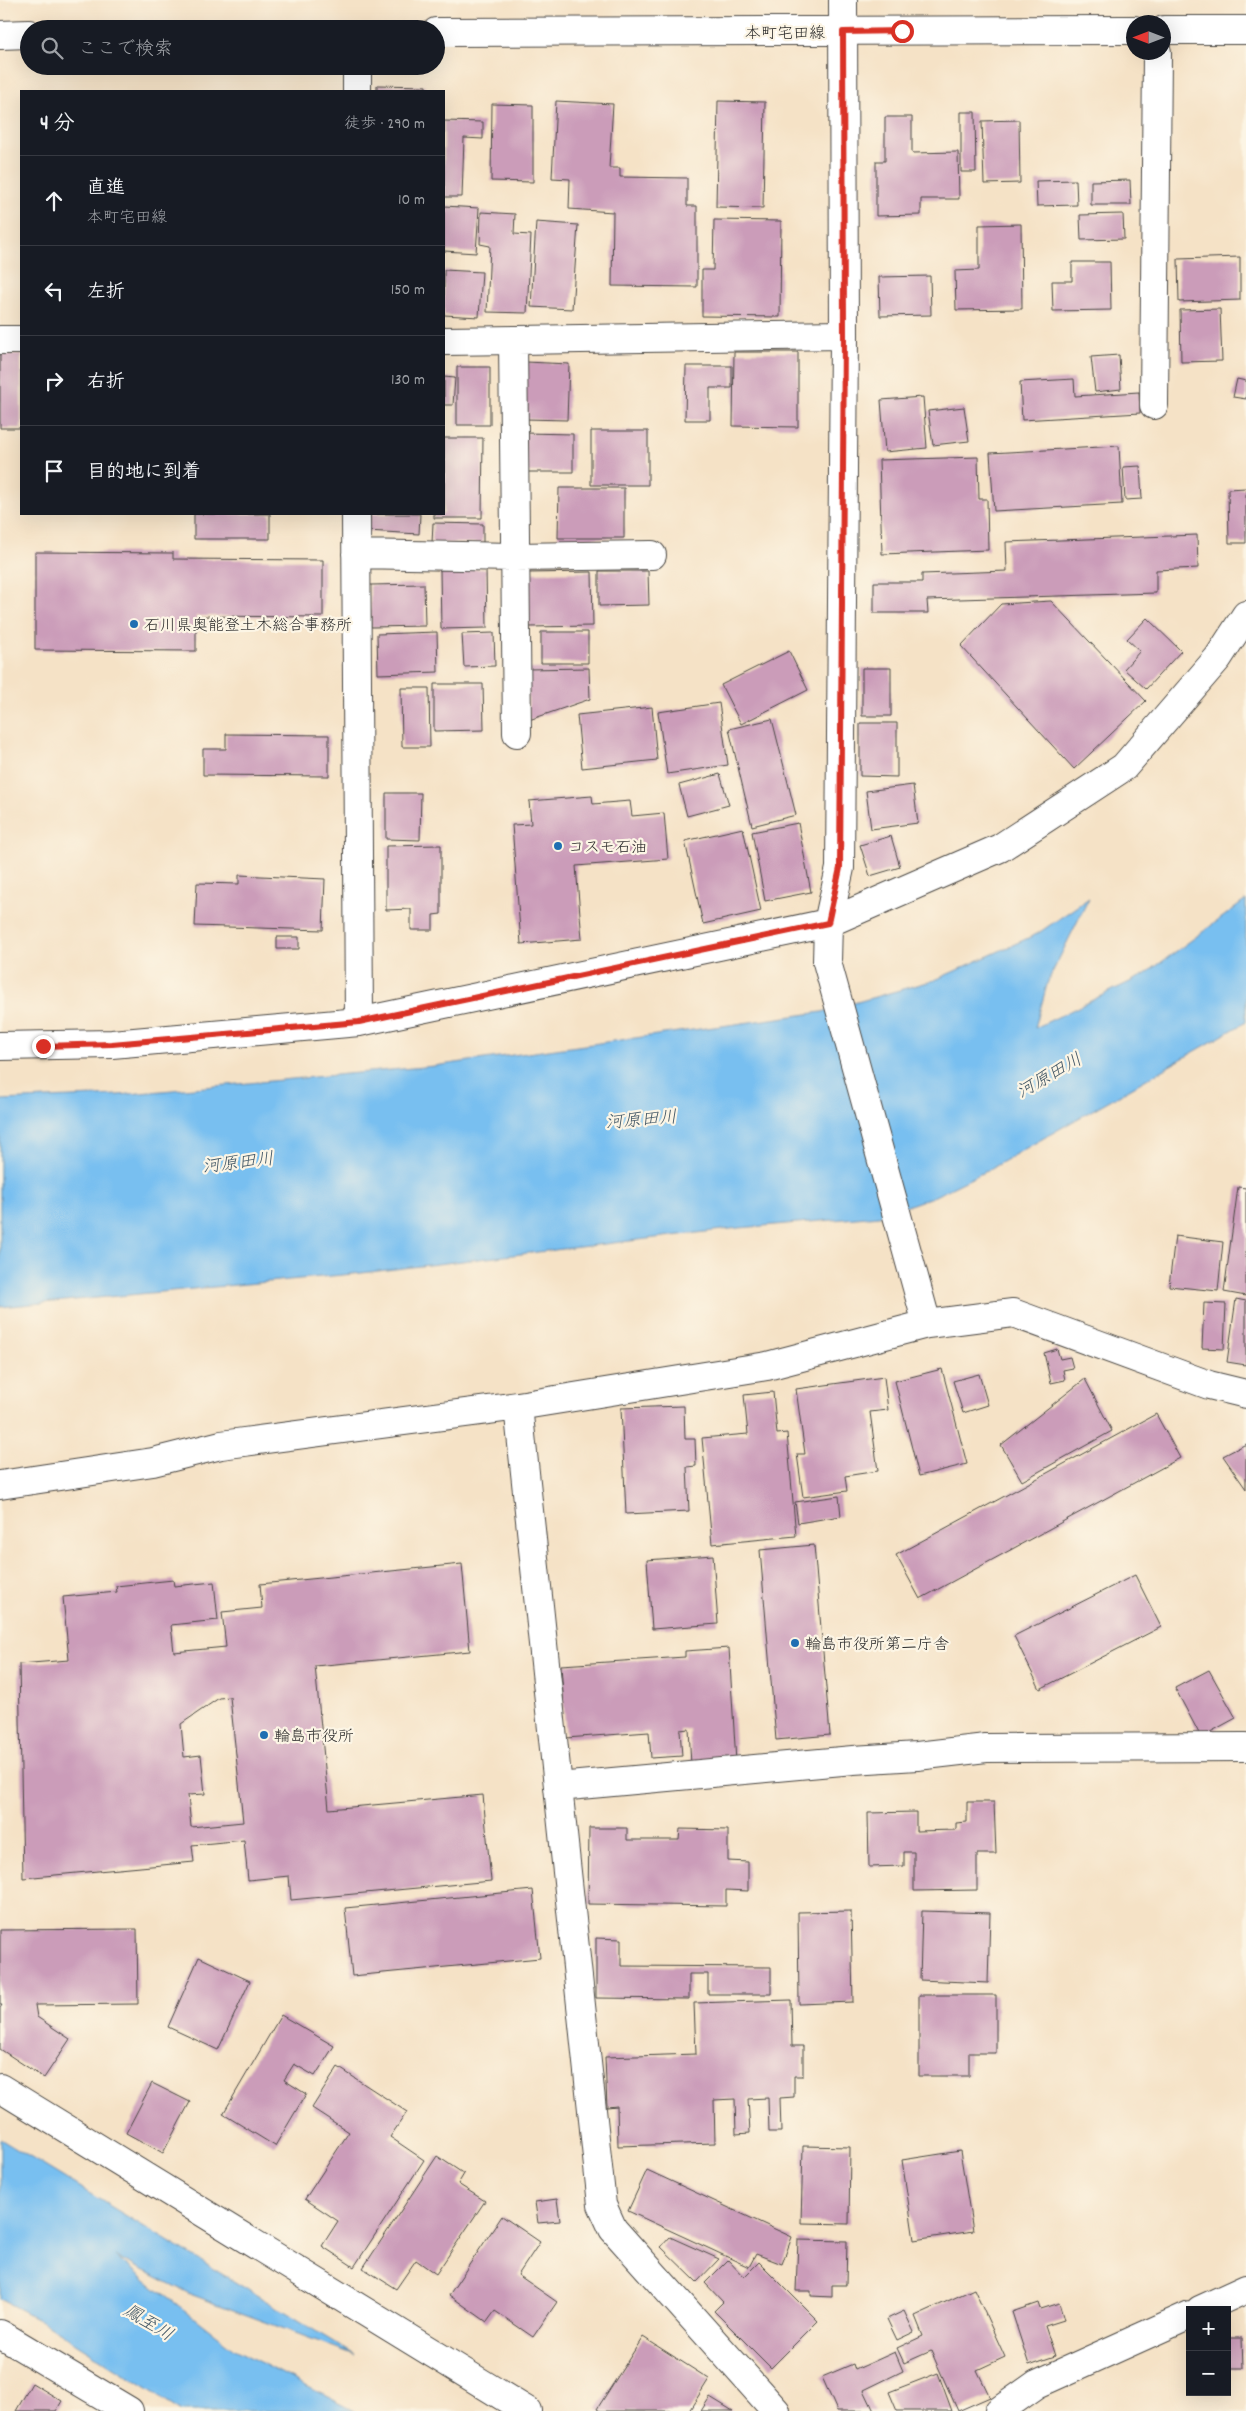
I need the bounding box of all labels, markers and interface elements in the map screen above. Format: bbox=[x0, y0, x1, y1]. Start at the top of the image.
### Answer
north arrow bbox=[1126, 15, 1171, 60]
search box bbox=[20, 20, 445, 75]
route start bbox=[891, 20, 914, 43]
street label: 本町宅田線 bbox=[745, 23, 825, 46]
icon: search bbox=[38, 34, 66, 62]
text: ここで検索 bbox=[78, 37, 173, 64]
text: 4 分 bbox=[40, 110, 75, 140]
text: 徒歩 · 290 m bbox=[344, 113, 425, 136]
text: 直進 bbox=[87, 176, 125, 203]
icon: ahead bbox=[40, 187, 68, 215]
text: 10 m bbox=[398, 189, 425, 212]
text: 本町宅田線 bbox=[87, 207, 167, 230]
icon: left bbox=[40, 277, 68, 305]
text: 150 m bbox=[391, 279, 425, 302]
text: 左折 bbox=[87, 280, 125, 307]
icon: right bbox=[40, 367, 68, 395]
text: 130 m bbox=[391, 369, 425, 392]
text: 右折 bbox=[87, 370, 125, 397]
icon: arrive bbox=[40, 457, 68, 485]
text: 目的地に到着 bbox=[87, 460, 201, 487]
place label: 石川県奥能登土木総合事務所 bbox=[144, 615, 352, 638]
marker: 石川県奥能登土木総合事務所 bbox=[128, 618, 140, 630]
place label: コスモ石油 bbox=[568, 837, 647, 860]
marker: コスモ石油 bbox=[552, 840, 564, 852]
route end bbox=[32, 1035, 55, 1058]
water label: 河原田川 bbox=[1013, 1048, 1088, 1106]
water label: 河原田川 bbox=[604, 1106, 678, 1137]
water label: 河原田川 bbox=[201, 1148, 276, 1181]
place label: 輪島市役所第二庁舎 bbox=[805, 1634, 949, 1657]
marker: 輪島市役所第二庁舎 bbox=[789, 1637, 801, 1649]
place label: 輪島市役所 bbox=[274, 1726, 354, 1749]
marker: 輪島市役所 bbox=[258, 1729, 270, 1741]
water label: 鳳至川 bbox=[118, 2300, 177, 2349]
map controls bbox=[1186, 2306, 1231, 2396]
button: + bbox=[1186, 2306, 1231, 2351]
button: − bbox=[1186, 2351, 1231, 2396]

